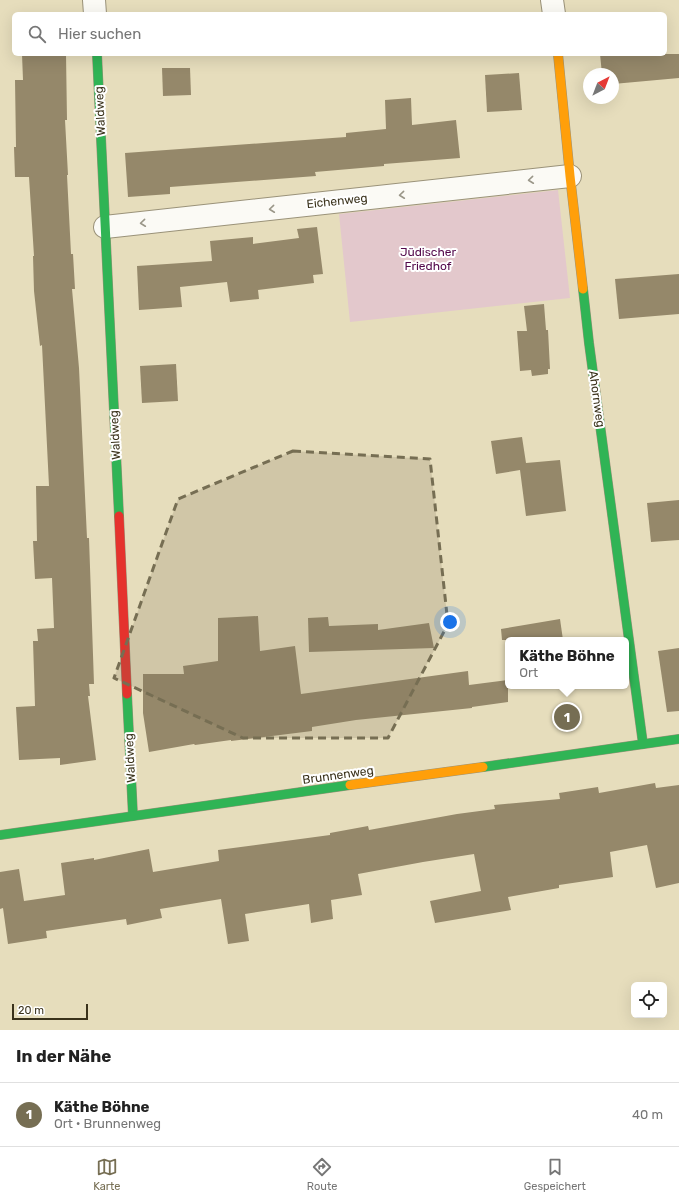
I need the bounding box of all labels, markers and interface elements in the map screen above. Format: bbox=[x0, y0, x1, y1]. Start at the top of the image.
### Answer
search box bbox=[12, 12, 667, 56]
icon: search bbox=[26, 23, 48, 45]
text: Hier suchen bbox=[58, 25, 141, 43]
north arrow bbox=[583, 68, 619, 104]
street label: Waldweg bbox=[92, 86, 108, 136]
one-way arrow bbox=[528, 176, 534, 185]
one-way arrow bbox=[398, 190, 405, 199]
street label: Eichenweg bbox=[306, 191, 368, 211]
one-way arrow bbox=[269, 204, 275, 213]
one-way arrow bbox=[140, 218, 146, 227]
park label: Jüdischer Friedhof bbox=[400, 245, 457, 273]
street label: Ahornweg bbox=[586, 370, 608, 428]
street label: Waldweg bbox=[107, 410, 123, 460]
your location bbox=[440, 612, 460, 632]
popup bbox=[505, 637, 629, 689]
text: Käthe Böhne bbox=[519, 647, 615, 665]
text: Ort bbox=[519, 665, 538, 680]
pin: 1 bbox=[554, 702, 580, 732]
street label: Waldweg bbox=[122, 733, 138, 783]
street label: Brunnenweg bbox=[302, 763, 374, 787]
map controls bbox=[631, 982, 667, 1018]
button: locate bbox=[631, 982, 667, 1018]
scale bar bbox=[12, 1002, 88, 1021]
text: 20 m bbox=[18, 1004, 44, 1017]
text: In der Nähe bbox=[16, 1046, 111, 1066]
text: Käthe Böhne bbox=[54, 1098, 150, 1116]
text: 1 bbox=[26, 1107, 32, 1122]
text: 40 m bbox=[632, 1107, 663, 1122]
text: Ort · Brunnenweg bbox=[54, 1116, 161, 1131]
tab: Karte bbox=[93, 1156, 120, 1193]
tab: Route bbox=[307, 1156, 337, 1193]
tab: Gespeichert bbox=[524, 1156, 586, 1193]

